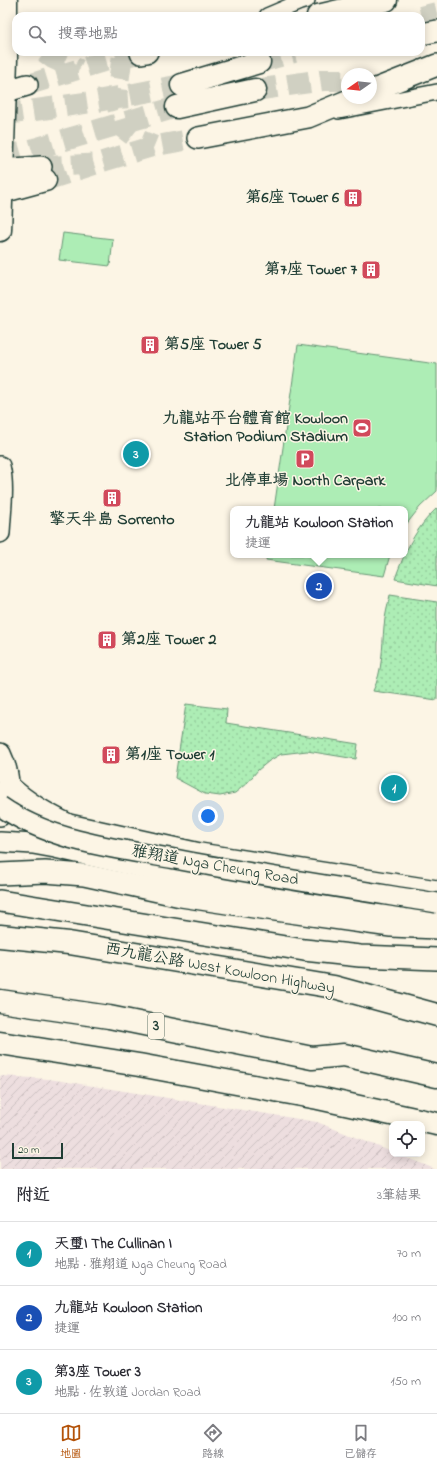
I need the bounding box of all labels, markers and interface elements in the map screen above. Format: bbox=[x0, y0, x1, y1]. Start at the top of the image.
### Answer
search box bbox=[12, 12, 425, 56]
icon: search bbox=[26, 23, 48, 45]
text: 搜尋地點 bbox=[58, 23, 118, 45]
north arrow bbox=[341, 68, 377, 104]
place label: 第6座 Tower 6 bbox=[245, 186, 340, 210]
building icon: 第6座 Tower 6 bbox=[342, 187, 364, 209]
place label: 第7座 Tower 7 bbox=[264, 258, 357, 282]
building icon: 第7座 Tower 7 bbox=[360, 259, 382, 281]
place label: 第5座 Tower 5 bbox=[164, 333, 263, 357]
building icon: 第5座 Tower 5 bbox=[139, 334, 161, 356]
place label: 九龍站平台體育館 Kowloon Station Podium Stadium bbox=[163, 407, 349, 449]
sports icon: 九龍站平台體育館 Kowloon Station Podium Stadium bbox=[351, 417, 373, 439]
pin: 3 bbox=[123, 439, 149, 469]
parking icon: 北停車場 North Carpark bbox=[294, 448, 316, 470]
place label: 北停車場 North Carpark bbox=[225, 469, 386, 493]
building icon: 擎天半島 Sorrento bbox=[101, 487, 123, 509]
popup bbox=[230, 506, 408, 558]
place label: 擎天半島 Sorrento bbox=[49, 508, 175, 532]
text: 九龍站 Kowloon Station bbox=[245, 512, 393, 534]
text: 捷運 bbox=[245, 534, 271, 553]
pin: 2 bbox=[306, 571, 332, 601]
place label: 第2座 Tower 2 bbox=[121, 628, 216, 652]
building icon: 第2座 Tower 2 bbox=[96, 629, 118, 651]
place label: 第1座 Tower 1 bbox=[125, 743, 216, 767]
building icon: 第1座 Tower 1 bbox=[100, 744, 122, 766]
pin: 1 bbox=[381, 773, 407, 803]
your location bbox=[198, 806, 218, 826]
street label: 雅翔道 Nga Cheung Road bbox=[130, 839, 300, 893]
street label: 西九龍公路 West Kowloon Highway bbox=[103, 937, 337, 1001]
road number: 3 bbox=[148, 1013, 164, 1039]
map controls bbox=[389, 1121, 425, 1157]
button: locate bbox=[389, 1121, 425, 1157]
scale bar bbox=[12, 1141, 63, 1160]
text: 20 m bbox=[18, 1142, 40, 1158]
text: 附近 bbox=[16, 1183, 50, 1208]
text: 3筆結果 bbox=[377, 1186, 421, 1205]
text: 天璽I The Cullinan I bbox=[54, 1233, 172, 1255]
text: 1 bbox=[27, 1244, 31, 1263]
text: 70 m bbox=[397, 1244, 421, 1263]
text: 地點 · 雅翔道 Nga Cheung Road bbox=[54, 1255, 227, 1274]
text: 九龍站 Kowloon Station bbox=[54, 1297, 202, 1319]
text: 2 bbox=[26, 1308, 32, 1327]
text: 100 m bbox=[392, 1308, 421, 1327]
text: 捷運 bbox=[54, 1319, 80, 1338]
text: 第3座 Tower 3 bbox=[54, 1361, 141, 1383]
text: 3 bbox=[26, 1372, 32, 1391]
text: 150 m bbox=[390, 1372, 421, 1391]
text: 地點 · 佐敦道 Jordan Road bbox=[54, 1383, 201, 1402]
tab: 地圖 bbox=[60, 1422, 82, 1462]
tab: 路線 bbox=[202, 1422, 224, 1462]
tab: 已儲存 bbox=[344, 1422, 377, 1462]

